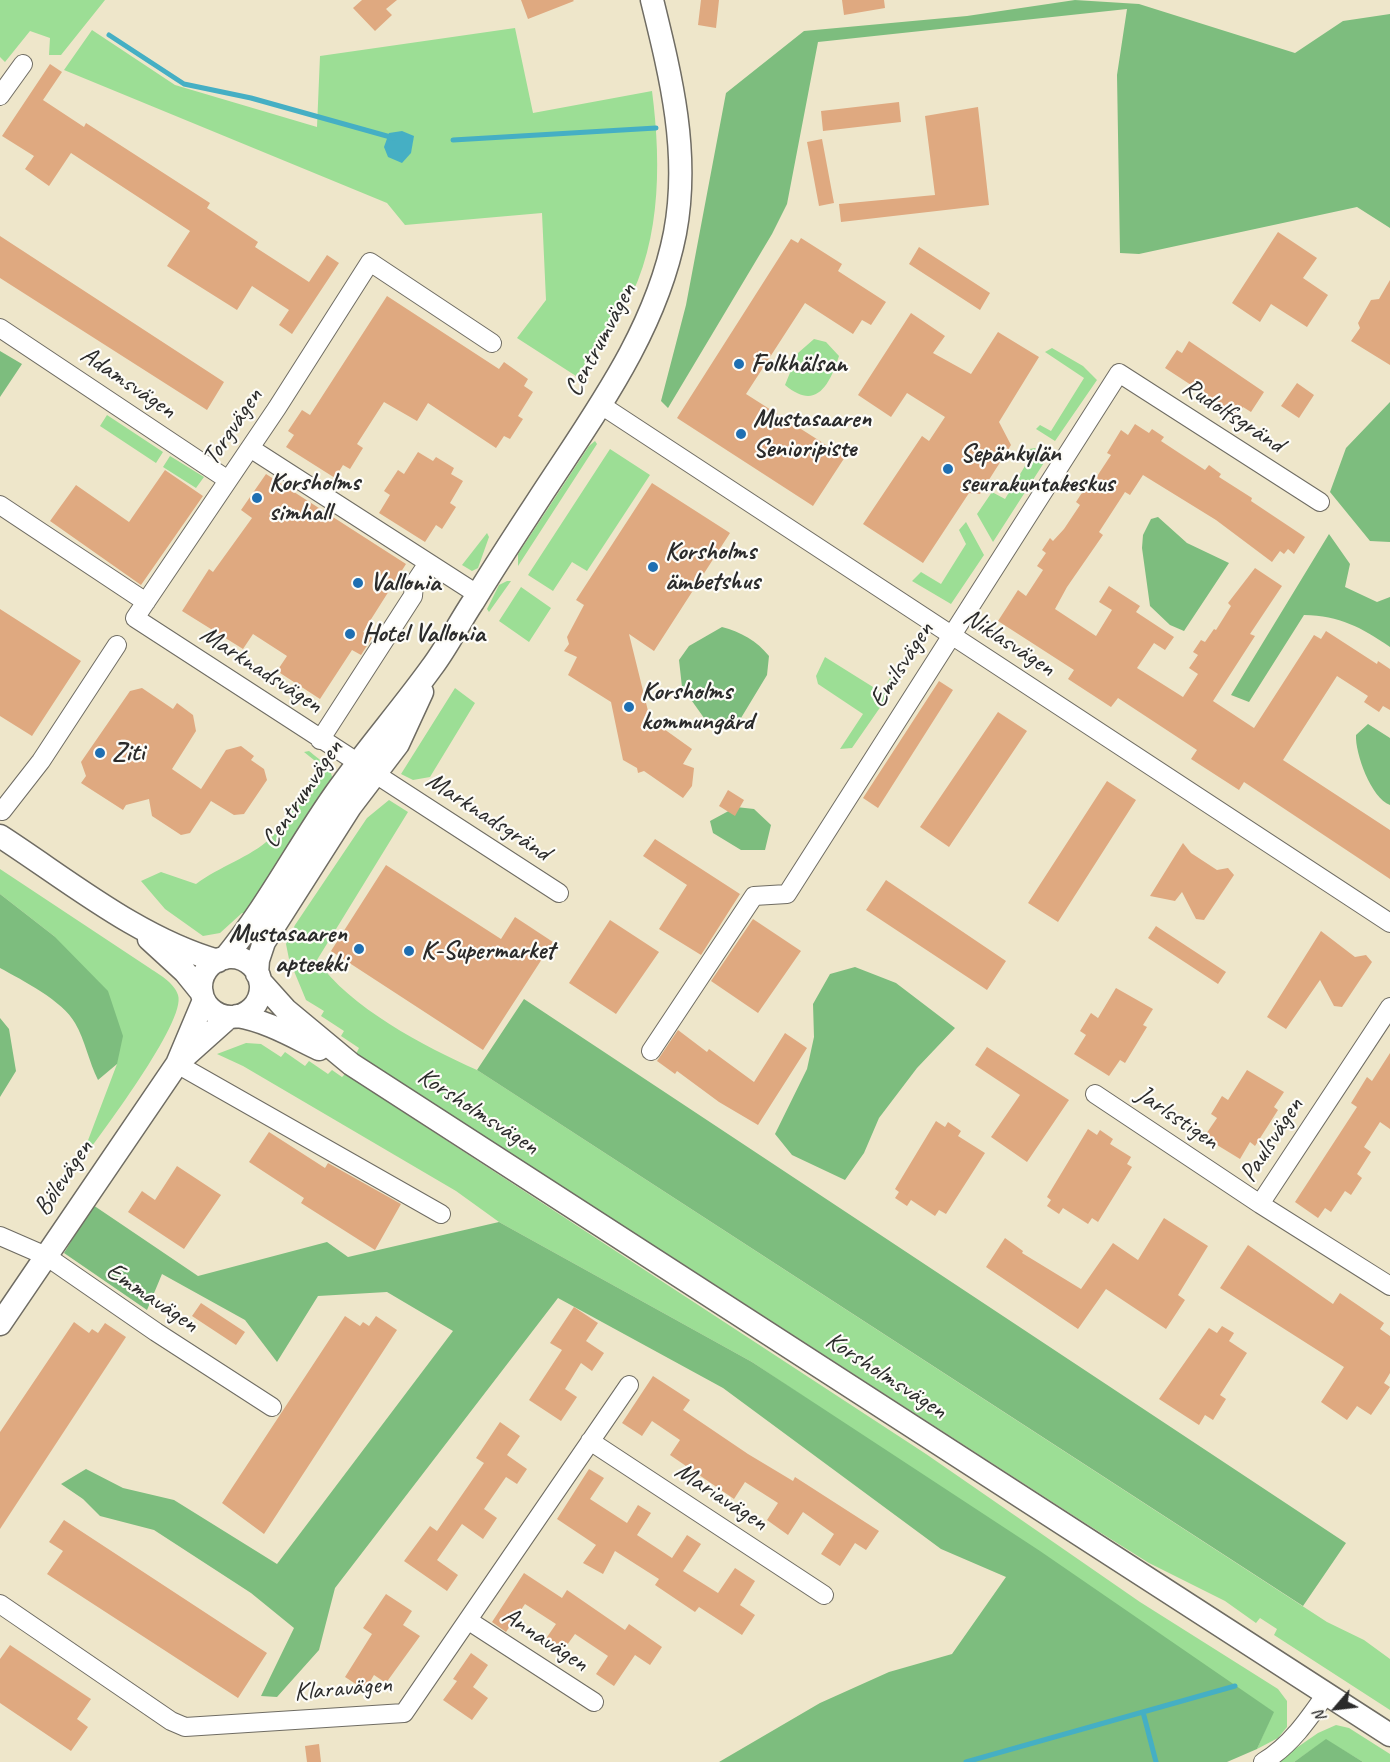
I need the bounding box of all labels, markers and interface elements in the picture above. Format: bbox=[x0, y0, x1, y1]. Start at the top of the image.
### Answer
street label: Centrumvägen bbox=[558, 278, 644, 402]
street label: Adamsvägen bbox=[74, 340, 182, 426]
place label: Folkhälsan bbox=[751, 348, 847, 380]
marker: Folkhälsan bbox=[732, 357, 746, 371]
street label: Rudolfsgränd bbox=[1176, 372, 1290, 460]
street label: Torgvägen bbox=[196, 382, 270, 472]
place label: Mustasaaren Senioripiste bbox=[753, 403, 871, 464]
marker: Mustasaaren Senioripiste bbox=[734, 427, 748, 441]
place label: Sepänkylän seurakuntakeskus bbox=[960, 438, 1114, 500]
marker: Sepänkylän seurakuntakeskus bbox=[941, 462, 955, 476]
place label: Korsholms simhall bbox=[269, 467, 360, 528]
marker: Korsholms simhall bbox=[250, 491, 264, 505]
place label: Korsholms ämbetshus bbox=[665, 536, 760, 598]
marker: Korsholms ämbetshus bbox=[646, 560, 660, 574]
place label: Vallonia bbox=[370, 567, 440, 599]
marker: Vallonia bbox=[351, 576, 365, 590]
street label: Niklasvägen bbox=[957, 602, 1061, 684]
street label: Emilsvägen bbox=[863, 616, 941, 714]
place label: Hotel Vallonia bbox=[362, 618, 485, 650]
street label: Marknadsvägen bbox=[194, 619, 328, 721]
marker: Hotel Vallonia bbox=[343, 627, 357, 641]
place label: Korsholms kommungård bbox=[641, 676, 753, 738]
marker: Korsholms kommungård bbox=[622, 700, 636, 714]
street label: Centrumvägen bbox=[255, 734, 351, 854]
place label: Ziti bbox=[112, 737, 144, 769]
marker: Ziti bbox=[93, 746, 107, 760]
street label: Marknadsgränd bbox=[420, 765, 556, 869]
place label: Mustasaaren apteekki bbox=[229, 918, 347, 980]
place label: K-Supermarket bbox=[421, 935, 555, 967]
marker: Mustasaaren apteekki bbox=[352, 942, 366, 956]
marker: K-Supermarket bbox=[402, 944, 416, 958]
street label: Korsholmsvägen bbox=[411, 1061, 545, 1163]
street label: Jarlsstigen bbox=[1130, 1079, 1224, 1157]
street label: Paulsvägen bbox=[1233, 1092, 1311, 1188]
street label: Bölevägen bbox=[27, 1134, 101, 1222]
street label: Emmavägen bbox=[100, 1256, 204, 1340]
street label: Korsholmsvägen bbox=[819, 1325, 953, 1427]
street label: Mariavägen bbox=[669, 1456, 773, 1538]
street label: Annavägen bbox=[496, 1601, 594, 1679]
street label: Klaravägen bbox=[293, 1669, 393, 1709]
north arrow bbox=[1306, 1678, 1366, 1738]
text: N bbox=[1309, 1707, 1331, 1726]

